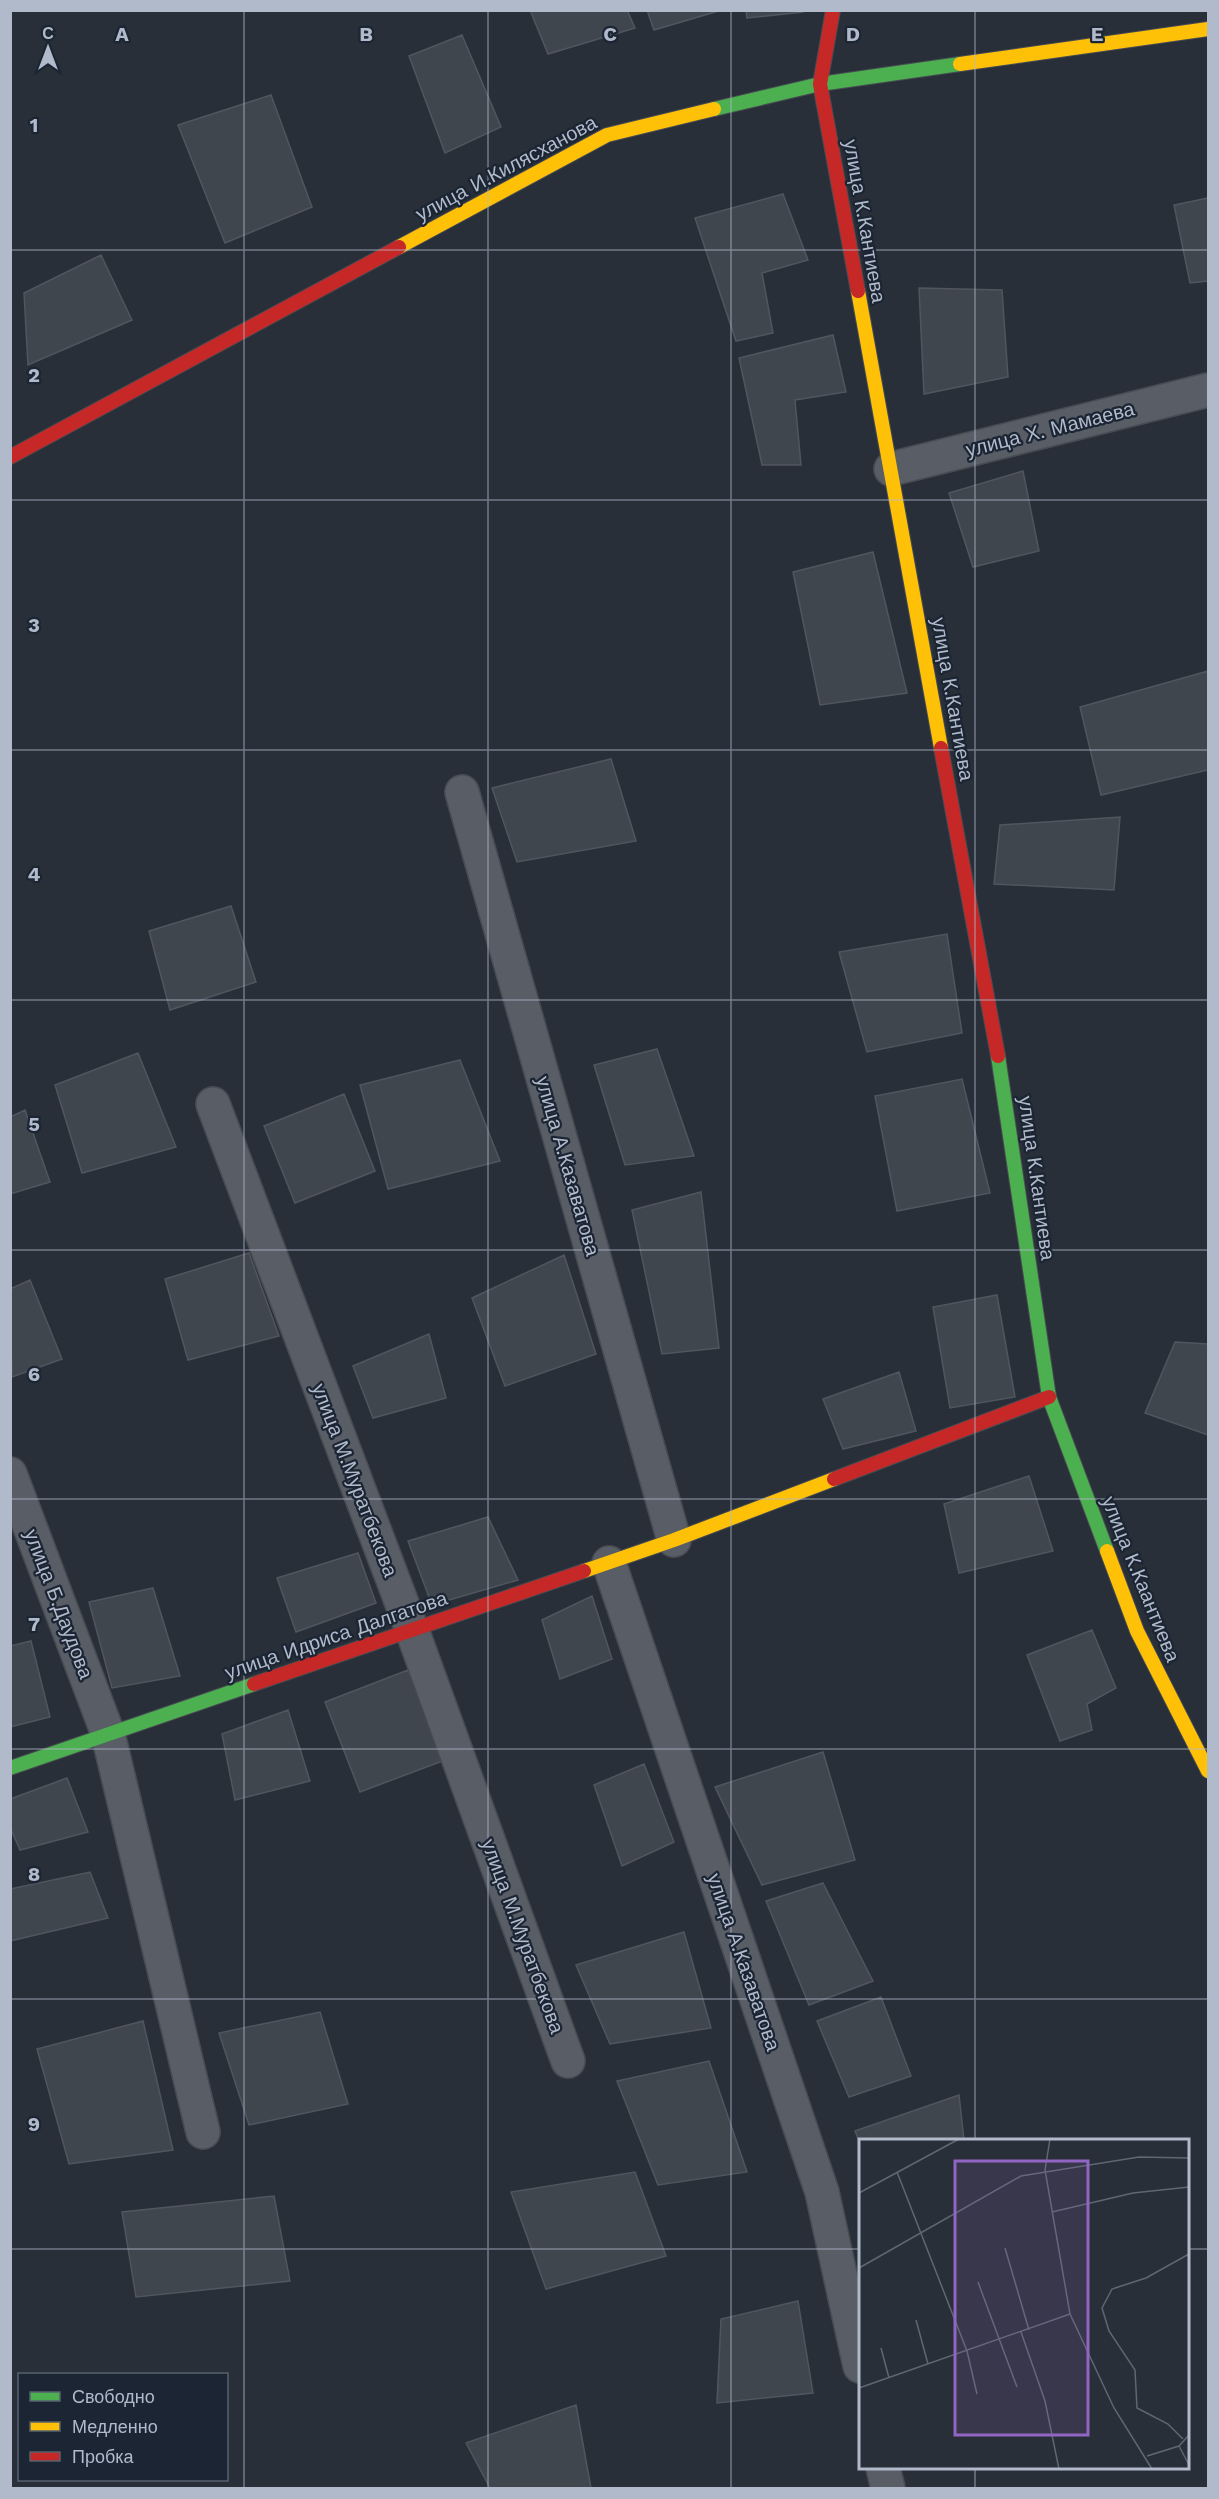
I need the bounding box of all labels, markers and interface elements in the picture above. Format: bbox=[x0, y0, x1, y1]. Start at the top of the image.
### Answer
north arrow bbox=[18, 18, 78, 78]
text: A bbox=[115, 22, 129, 46]
text: B bbox=[359, 22, 373, 46]
text: C bbox=[603, 22, 617, 46]
text: D bbox=[846, 22, 860, 46]
text: E bbox=[1091, 22, 1103, 46]
text: С bbox=[42, 24, 54, 43]
street label: улица И.Килясханова bbox=[411, 110, 601, 226]
text: 1 bbox=[30, 113, 38, 137]
street label: улица К.Кантиева bbox=[839, 137, 891, 305]
text: 2 bbox=[28, 363, 40, 387]
street label: улица Х. Мамаева bbox=[963, 396, 1138, 462]
text: 3 bbox=[28, 613, 40, 637]
street label: улица К.Кантиева bbox=[927, 615, 979, 783]
text: 4 bbox=[28, 862, 41, 886]
street label: улица А.Казаватова bbox=[531, 1073, 605, 1260]
street label: улица К.Кантиева bbox=[1014, 1094, 1061, 1263]
text: 5 bbox=[28, 1112, 40, 1136]
text: 6 bbox=[28, 1362, 40, 1386]
street label: улица М.Муратбекова bbox=[307, 1380, 403, 1581]
street label: улица К.Каантиева bbox=[1097, 1493, 1186, 1666]
street label: улица Б.Даудова bbox=[19, 1526, 99, 1683]
street label: улица Идриса Далгатова bbox=[222, 1585, 451, 1684]
text: 7 bbox=[28, 1612, 40, 1636]
street label: улица М.Муратбекова bbox=[477, 1835, 570, 2037]
text: 8 bbox=[28, 1862, 40, 1886]
street label: улица А.Казаватова bbox=[702, 1870, 786, 2055]
text: 9 bbox=[28, 2112, 40, 2136]
inset map bbox=[859, 2139, 1189, 2469]
legend bbox=[18, 2373, 228, 2481]
text: Свободно bbox=[72, 2386, 155, 2407]
text: Медленно bbox=[72, 2416, 158, 2437]
text: Пробка bbox=[72, 2446, 135, 2467]

